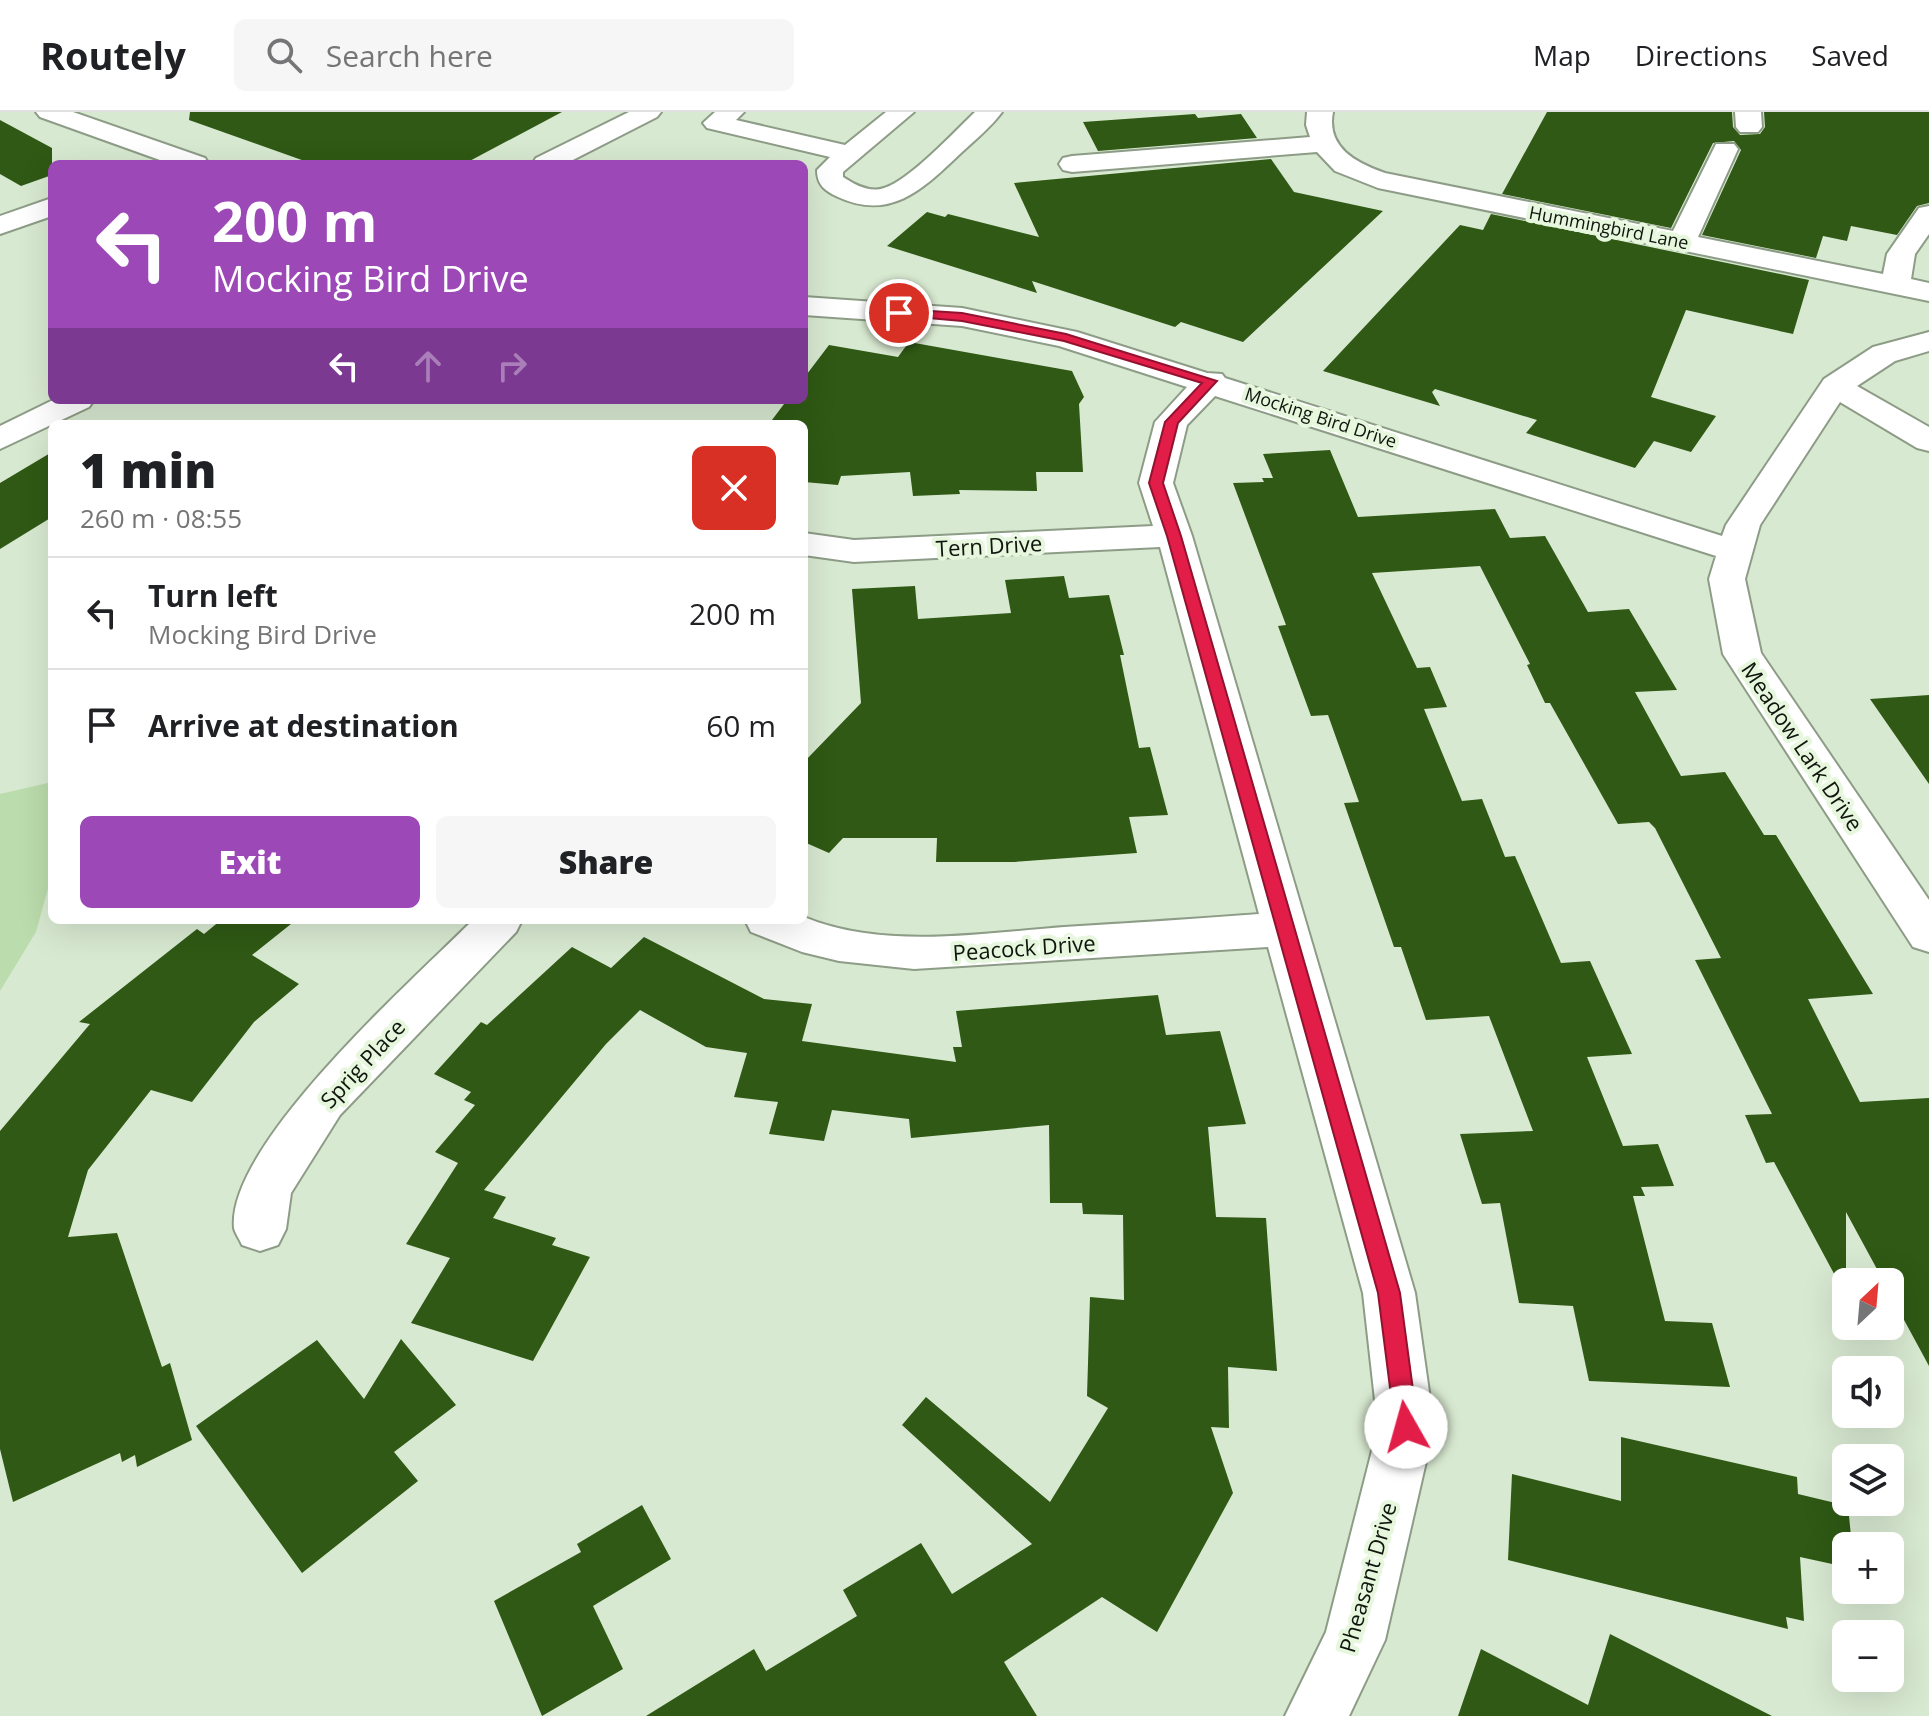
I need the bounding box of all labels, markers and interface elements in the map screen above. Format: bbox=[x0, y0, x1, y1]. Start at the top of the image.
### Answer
search box bbox=[234, 19, 794, 91]
text: Routely bbox=[40, 29, 186, 81]
icon: search bbox=[262, 33, 306, 77]
text: Search here bbox=[326, 35, 493, 76]
text: Map bbox=[1533, 36, 1591, 74]
text: Directions bbox=[1635, 36, 1767, 74]
text: Saved bbox=[1811, 36, 1889, 74]
text: 200 m bbox=[212, 182, 378, 258]
icon: left bbox=[80, 192, 184, 296]
street label: Hummingbird Lane bbox=[1527, 200, 1691, 254]
text: Mocking Bird Drive bbox=[212, 254, 529, 303]
pin bbox=[865, 279, 933, 347]
icon: arrive bbox=[877, 291, 921, 335]
icon: left bbox=[322, 344, 366, 388]
icon: ahead bbox=[406, 344, 450, 388]
icon: right bbox=[490, 344, 534, 388]
street label: Mocking Bird Drive bbox=[1242, 381, 1400, 453]
text: 1 min bbox=[80, 437, 216, 502]
button: close bbox=[692, 446, 776, 530]
text: 260 m · 08:55 bbox=[80, 500, 242, 536]
street label: Tern Drive bbox=[935, 527, 1043, 563]
text: Turn left bbox=[148, 575, 278, 616]
icon: left bbox=[80, 591, 124, 635]
text: 200 m bbox=[689, 593, 776, 634]
text: Mocking Bird Drive bbox=[148, 616, 377, 652]
street label: Meadow Lark Drive bbox=[1735, 656, 1871, 836]
icon: arrive bbox=[80, 703, 124, 747]
text: Arrive at destination bbox=[148, 705, 459, 746]
text: 60 m bbox=[706, 705, 776, 746]
button: Exit bbox=[80, 816, 420, 908]
button: Share bbox=[436, 816, 776, 908]
street label: Peacock Drive bbox=[952, 927, 1096, 967]
street label: Sprig Place bbox=[313, 1012, 411, 1114]
north arrow bbox=[1832, 1268, 1904, 1340]
map controls bbox=[1832, 1268, 1904, 1692]
button: sound bbox=[1832, 1356, 1904, 1428]
position arrow bbox=[1364, 1385, 1448, 1469]
button: layers bbox=[1832, 1444, 1904, 1516]
street label: Pheasant Drive bbox=[1331, 1498, 1403, 1656]
button: + bbox=[1832, 1532, 1904, 1604]
button: − bbox=[1832, 1620, 1904, 1692]

